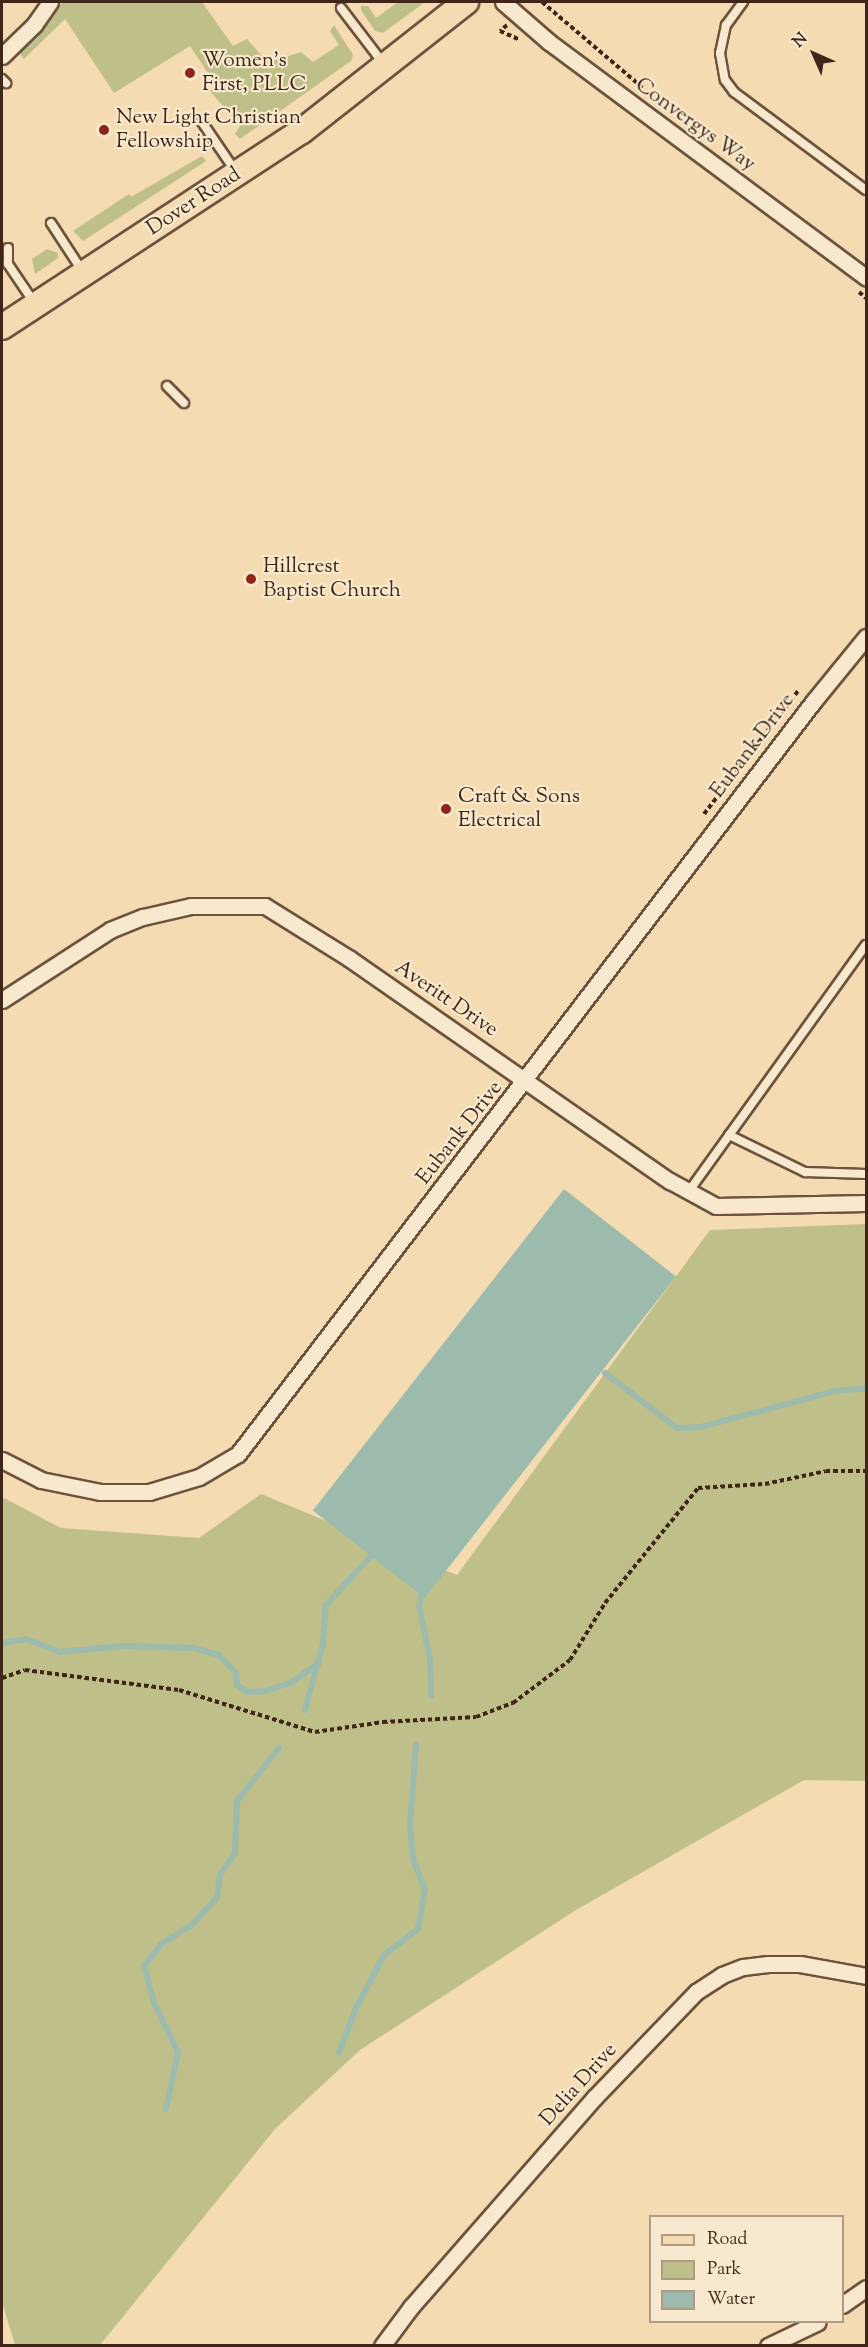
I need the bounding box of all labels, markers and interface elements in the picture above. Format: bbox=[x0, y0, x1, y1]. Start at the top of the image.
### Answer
north arrow bbox=[784, 24, 844, 84]
text: N bbox=[788, 28, 814, 54]
place label: Women's First, PLLC bbox=[202, 48, 306, 98]
marker: Women's First, PLLC bbox=[183, 66, 197, 80]
street label: Convergys Way bbox=[630, 73, 760, 177]
place label: New Light Christian Fellowship bbox=[116, 105, 301, 155]
marker: New Light Christian Fellowship bbox=[97, 123, 111, 137]
street label: Dover Road bbox=[142, 162, 246, 242]
place label: Hillcrest Baptist Church bbox=[263, 554, 401, 604]
marker: Hillcrest Baptist Church bbox=[244, 572, 258, 586]
street label: Eubank Drive bbox=[705, 689, 801, 803]
place label: Craft & Sons Electrical bbox=[458, 784, 580, 834]
marker: Craft & Sons Electrical bbox=[439, 802, 453, 816]
street label: Averitt Drive bbox=[390, 955, 502, 1043]
street label: Eubank Drive bbox=[412, 1076, 508, 1190]
street label: Delia Drive bbox=[535, 2038, 623, 2132]
legend bbox=[649, 2215, 844, 2323]
text: Road bbox=[707, 2227, 747, 2253]
text: Park bbox=[707, 2257, 741, 2283]
text: Water bbox=[707, 2287, 755, 2313]

